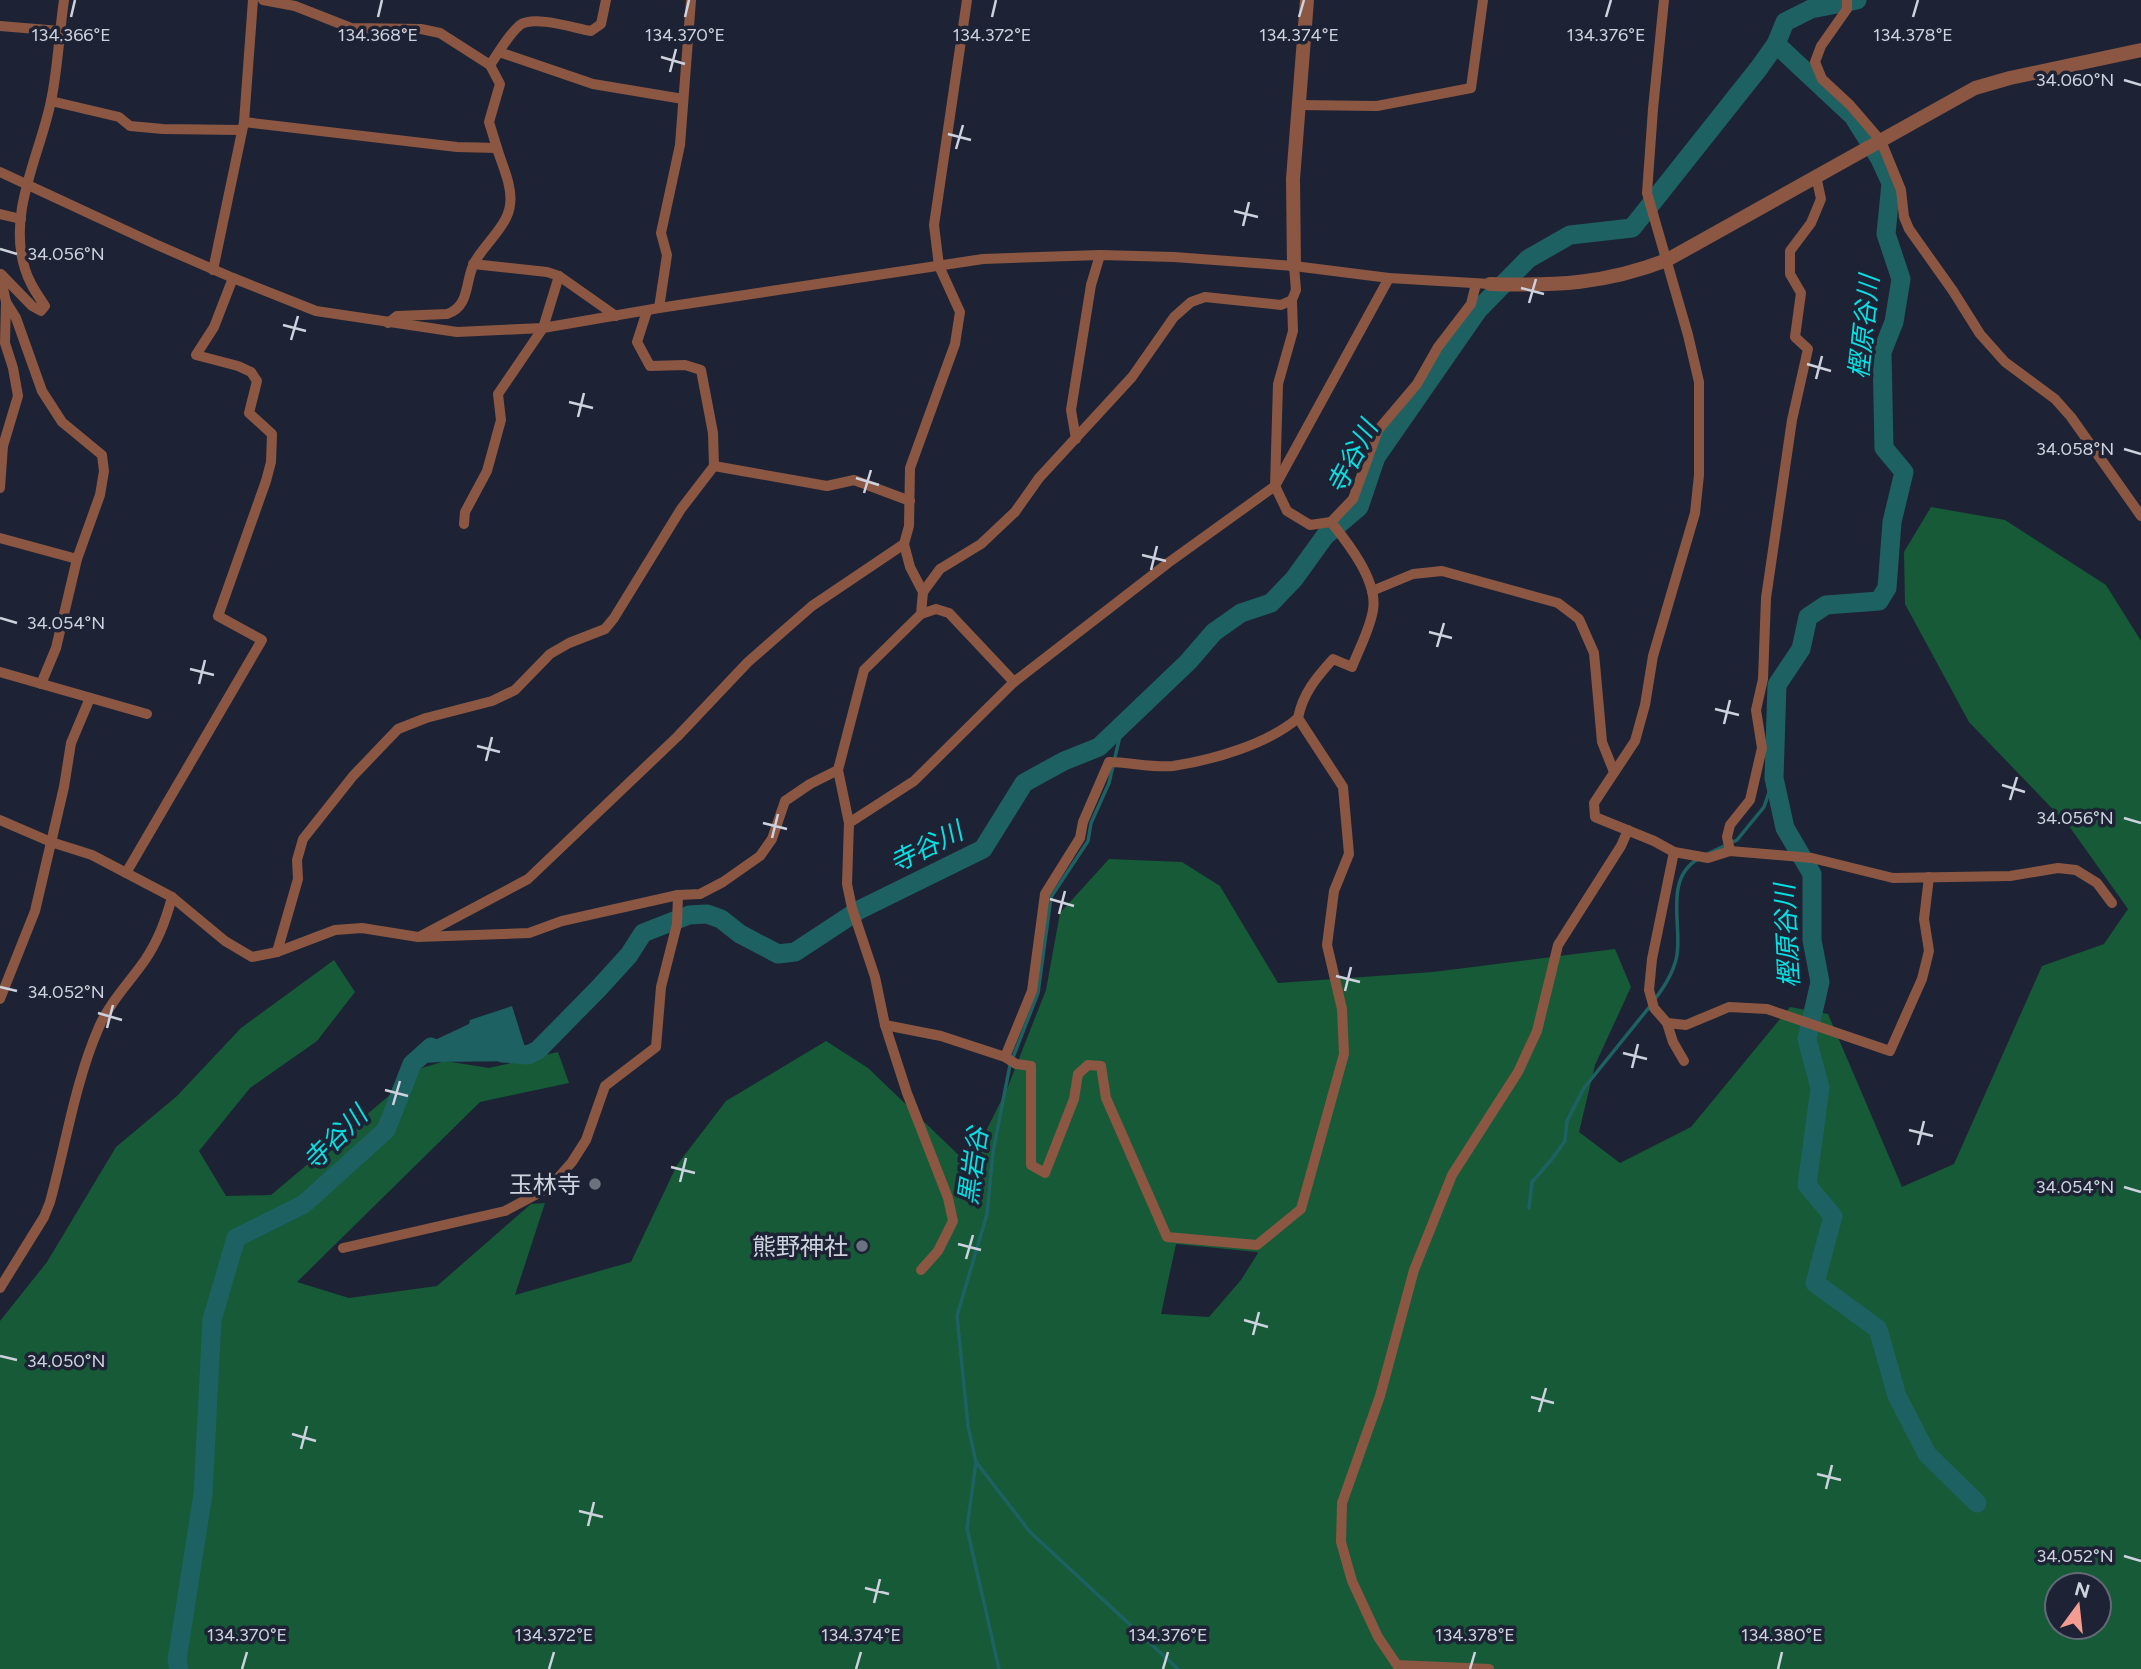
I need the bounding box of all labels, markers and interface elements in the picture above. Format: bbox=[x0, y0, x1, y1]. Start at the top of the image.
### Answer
text: 134.366°E bbox=[31, 24, 111, 46]
text: 134.368°E bbox=[338, 24, 418, 46]
text: 134.370°E bbox=[645, 24, 725, 46]
text: 134.372°E bbox=[953, 24, 1031, 46]
text: 134.374°E bbox=[1259, 24, 1339, 46]
text: 134.376°E bbox=[1566, 24, 1646, 46]
text: 134.378°E bbox=[1873, 24, 1953, 46]
text: 34.060°N bbox=[2036, 69, 2114, 91]
text: 34.056°N bbox=[27, 243, 105, 265]
water label: 樫原谷川 bbox=[1843, 271, 1886, 380]
water label: 寺谷川 bbox=[1320, 412, 1386, 499]
text: 34.058°N bbox=[2036, 438, 2114, 460]
text: 34.054°N bbox=[27, 612, 105, 634]
text: 34.056°N bbox=[2036, 807, 2114, 829]
water label: 寺谷川 bbox=[884, 814, 971, 879]
water label: 樫原谷川 bbox=[1768, 880, 1806, 989]
text: 34.052°N bbox=[27, 981, 105, 1003]
water label: 寺谷川 bbox=[296, 1097, 376, 1177]
water label: 黒岩谷 bbox=[952, 1123, 995, 1207]
place label: 玉林寺 bbox=[509, 1170, 581, 1199]
marker: 玉林寺 bbox=[587, 1176, 603, 1192]
text: 34.054°N bbox=[2036, 1176, 2114, 1198]
place label: 熊野神社 bbox=[752, 1232, 848, 1261]
marker: 熊野神社 bbox=[854, 1238, 870, 1254]
text: 34.050°N bbox=[27, 1350, 105, 1372]
text: 34.052°N bbox=[2036, 1545, 2114, 1567]
north arrow bbox=[2043, 1571, 2113, 1641]
text: N bbox=[2072, 1577, 2092, 1603]
text: 134.370°E bbox=[207, 1624, 287, 1646]
text: 134.372°E bbox=[515, 1624, 593, 1646]
text: 134.374°E bbox=[821, 1624, 901, 1646]
text: 134.376°E bbox=[1128, 1624, 1208, 1646]
text: 134.378°E bbox=[1435, 1624, 1515, 1646]
text: 134.380°E bbox=[1741, 1624, 1823, 1646]

